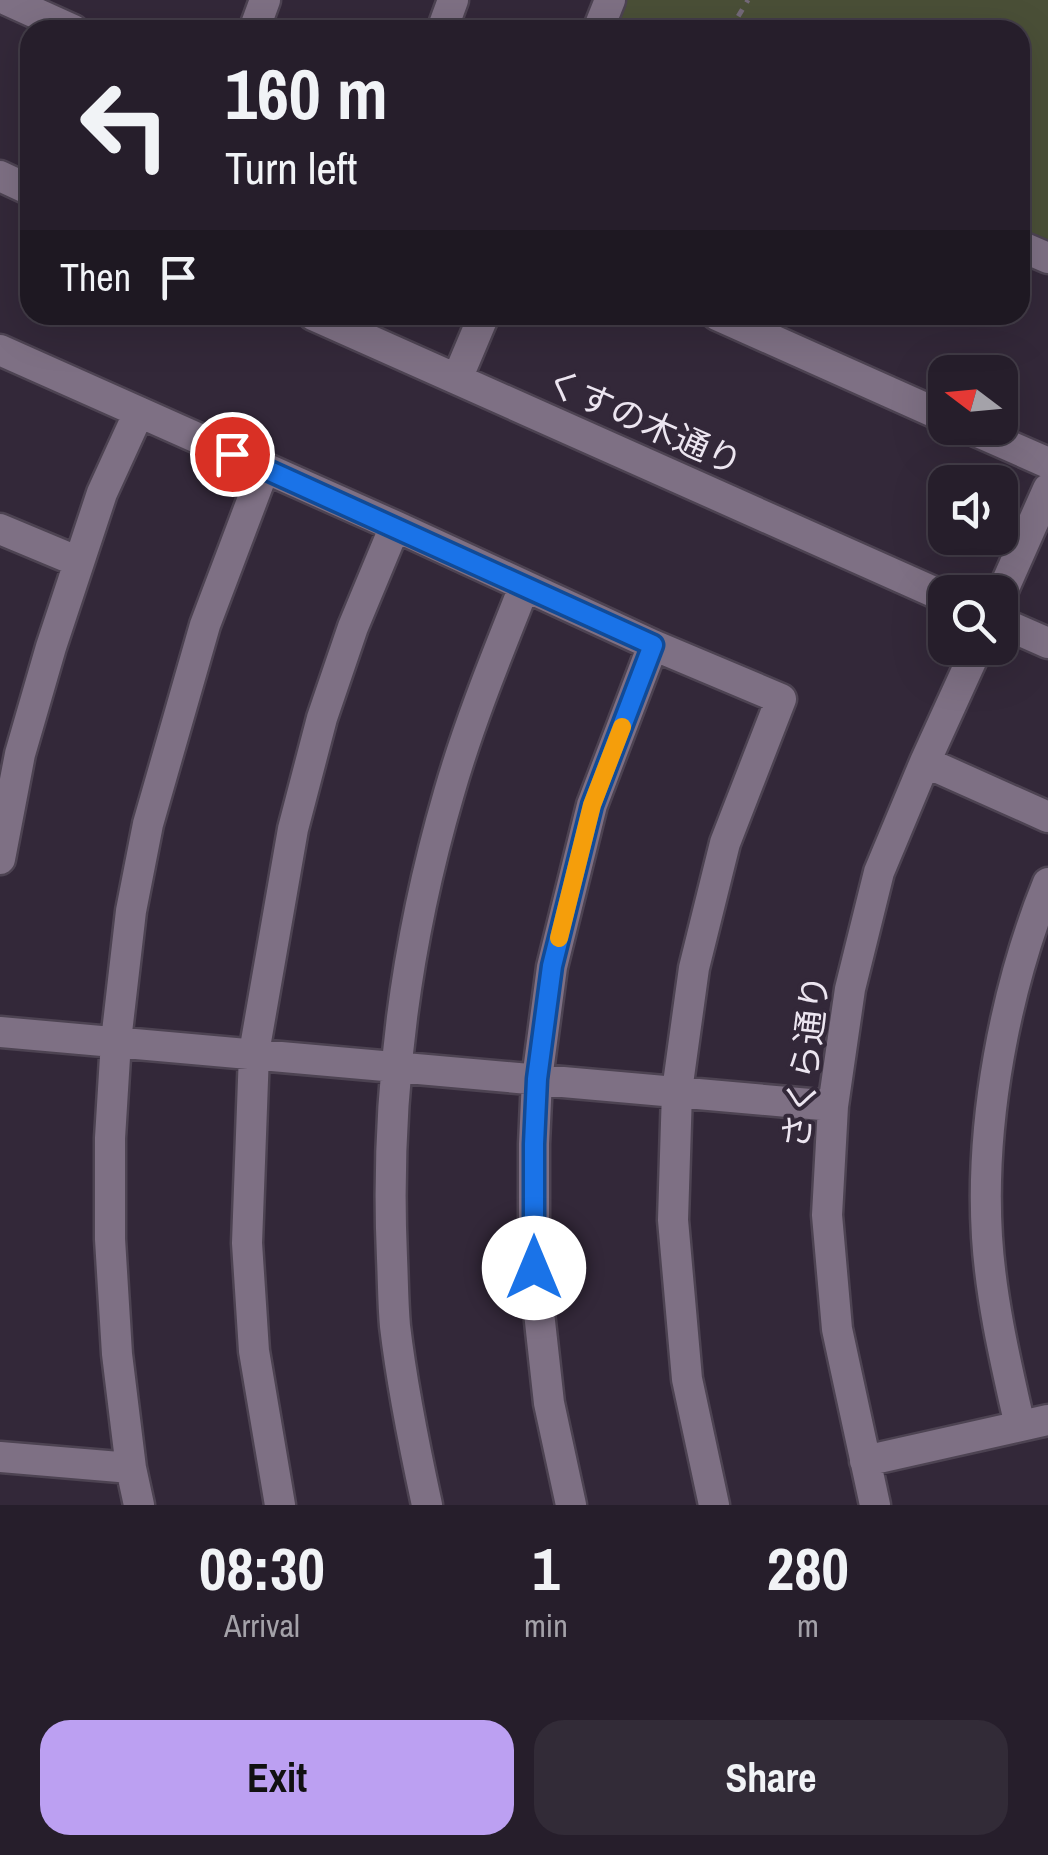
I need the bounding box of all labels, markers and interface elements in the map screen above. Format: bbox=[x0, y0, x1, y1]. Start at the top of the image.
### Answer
text: 160 m bbox=[225, 47, 388, 141]
icon: left bbox=[60, 60, 190, 190]
text: Turn left bbox=[225, 137, 357, 198]
icon: arrive bbox=[151, 250, 206, 305]
text: Then bbox=[60, 252, 131, 303]
north arrow bbox=[928, 355, 1018, 445]
map controls bbox=[928, 355, 1018, 665]
street label: くすの木通り bbox=[539, 357, 750, 486]
pin bbox=[190, 412, 275, 497]
icon: arrive bbox=[205, 427, 260, 482]
button: sound bbox=[928, 465, 1018, 555]
button: search bbox=[928, 575, 1018, 665]
street label: さくら通り bbox=[772, 972, 839, 1152]
position arrow bbox=[482, 1216, 586, 1320]
text: 08:30 bbox=[199, 1528, 325, 1609]
text: 1 bbox=[532, 1528, 560, 1609]
text: 280 bbox=[767, 1528, 849, 1609]
text: Arrival bbox=[224, 1604, 300, 1647]
text: min bbox=[524, 1604, 568, 1647]
text: m bbox=[797, 1604, 819, 1647]
button: Exit bbox=[40, 1720, 514, 1835]
button: Share bbox=[534, 1720, 1008, 1835]

